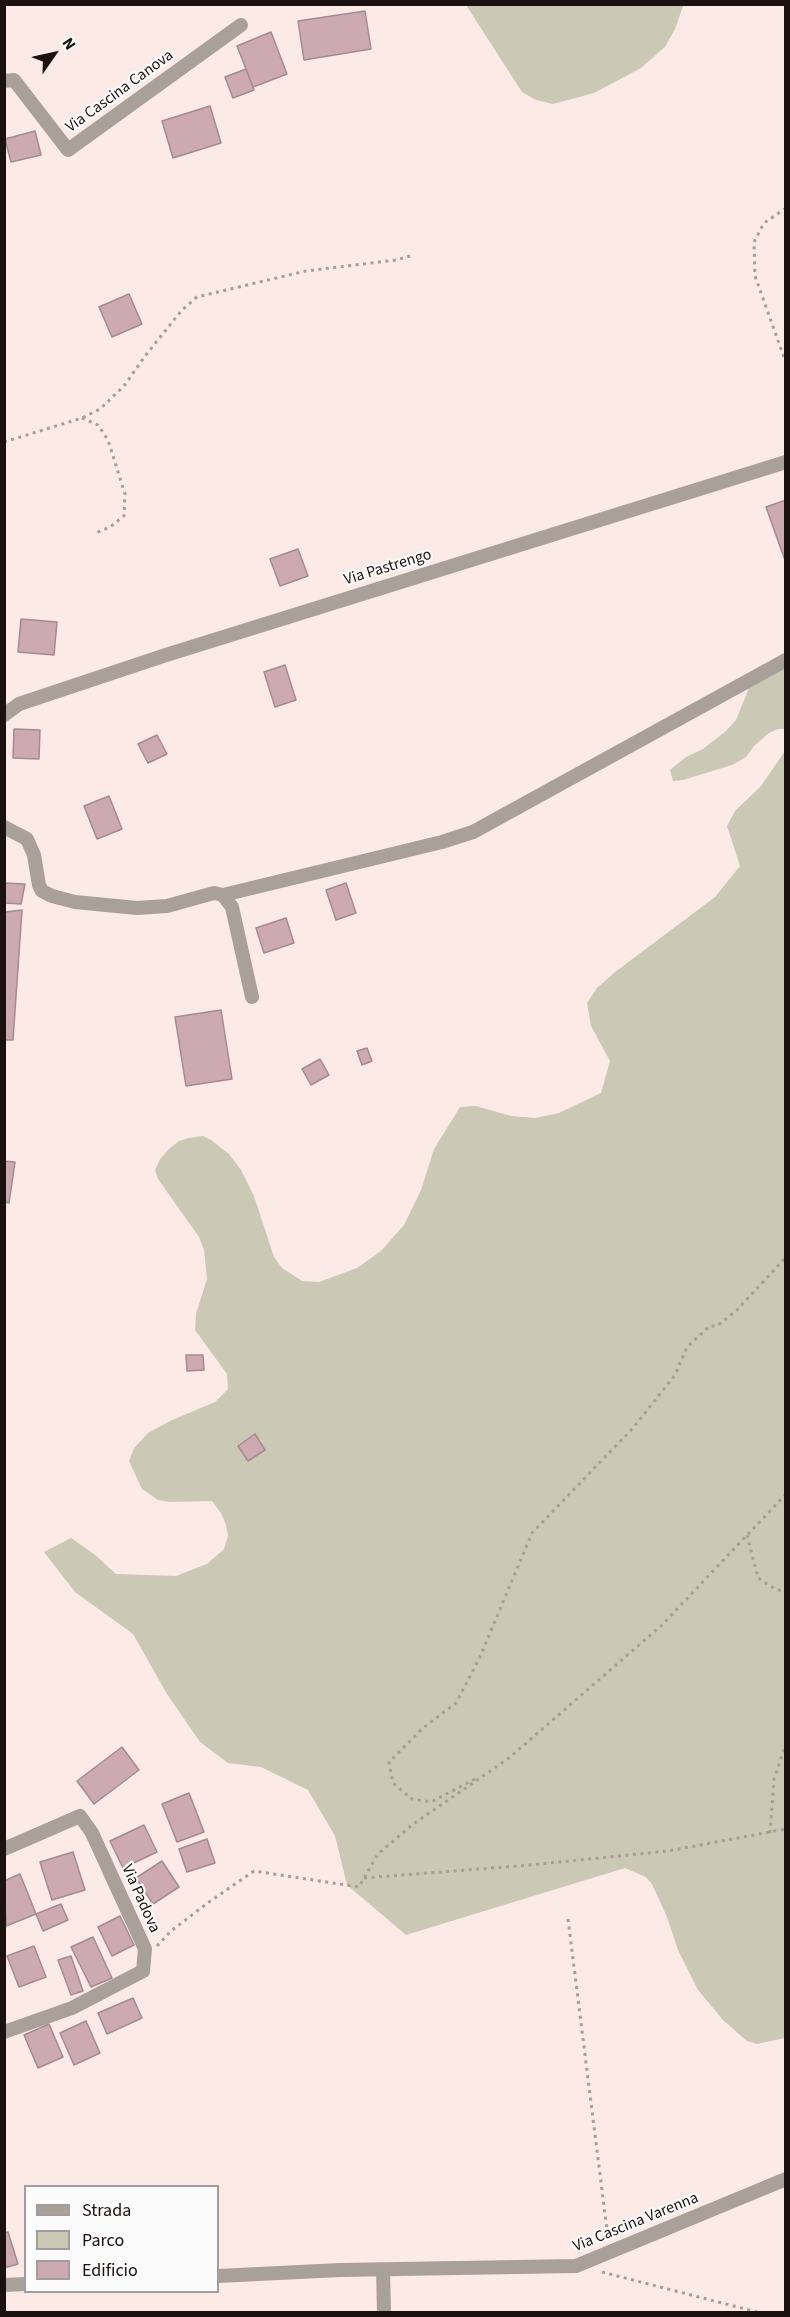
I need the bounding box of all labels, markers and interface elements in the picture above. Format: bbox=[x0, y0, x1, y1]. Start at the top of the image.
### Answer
north arrow bbox=[24, 24, 84, 84]
text: N bbox=[57, 33, 81, 54]
street label: Via Cascina Canova bbox=[62, 47, 178, 137]
street label: Via Pastrengo bbox=[342, 546, 434, 590]
street label: Via Padova bbox=[116, 1862, 164, 1936]
legend bbox=[24, 2185, 219, 2293]
street label: Via Cascina Varenna bbox=[571, 2189, 701, 2257]
text: Strada bbox=[82, 2198, 131, 2223]
text: Parco bbox=[82, 2228, 124, 2253]
text: Edificio bbox=[82, 2258, 138, 2283]

